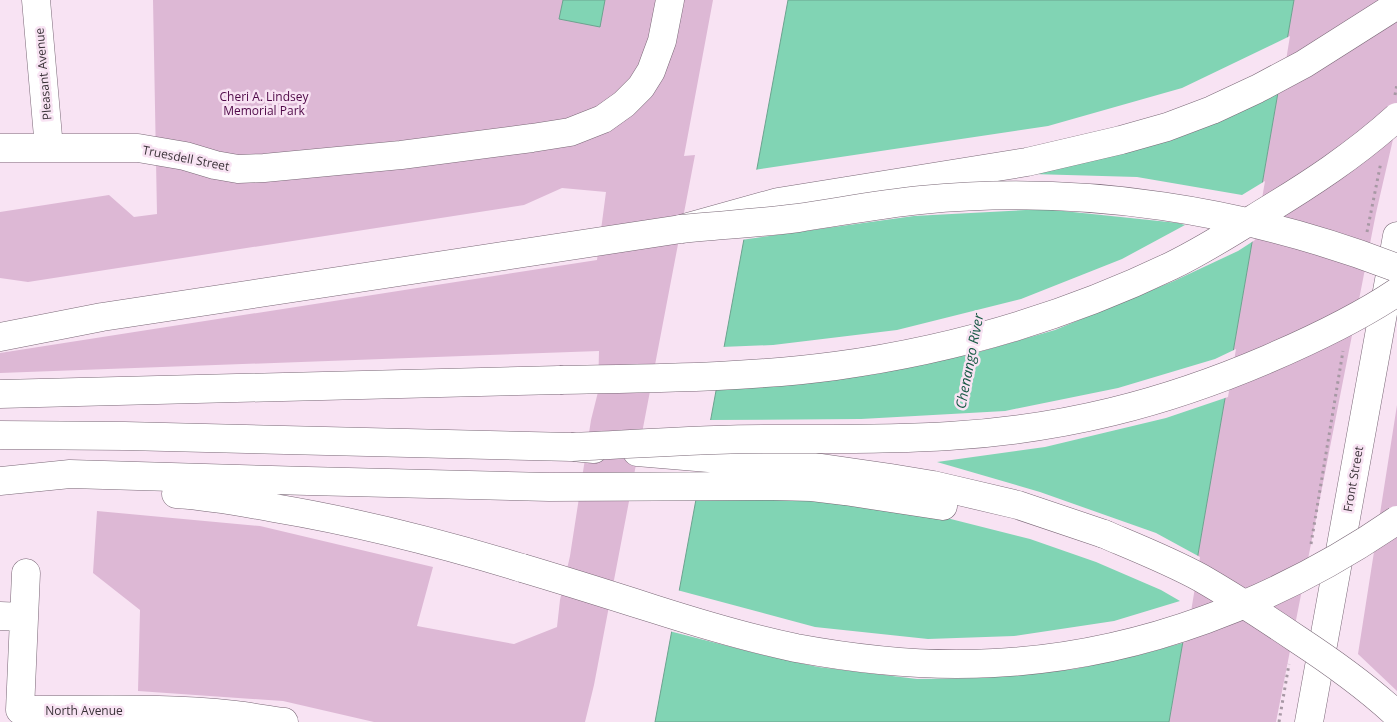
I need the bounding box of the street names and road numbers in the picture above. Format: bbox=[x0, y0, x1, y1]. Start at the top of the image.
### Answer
street label: Pleasant Avenue bbox=[30, 27, 56, 121]
street label: Truesdell Street bbox=[141, 141, 231, 175]
street label: Front Street bbox=[1339, 445, 1367, 513]
street label: North Avenue bbox=[45, 702, 123, 719]

